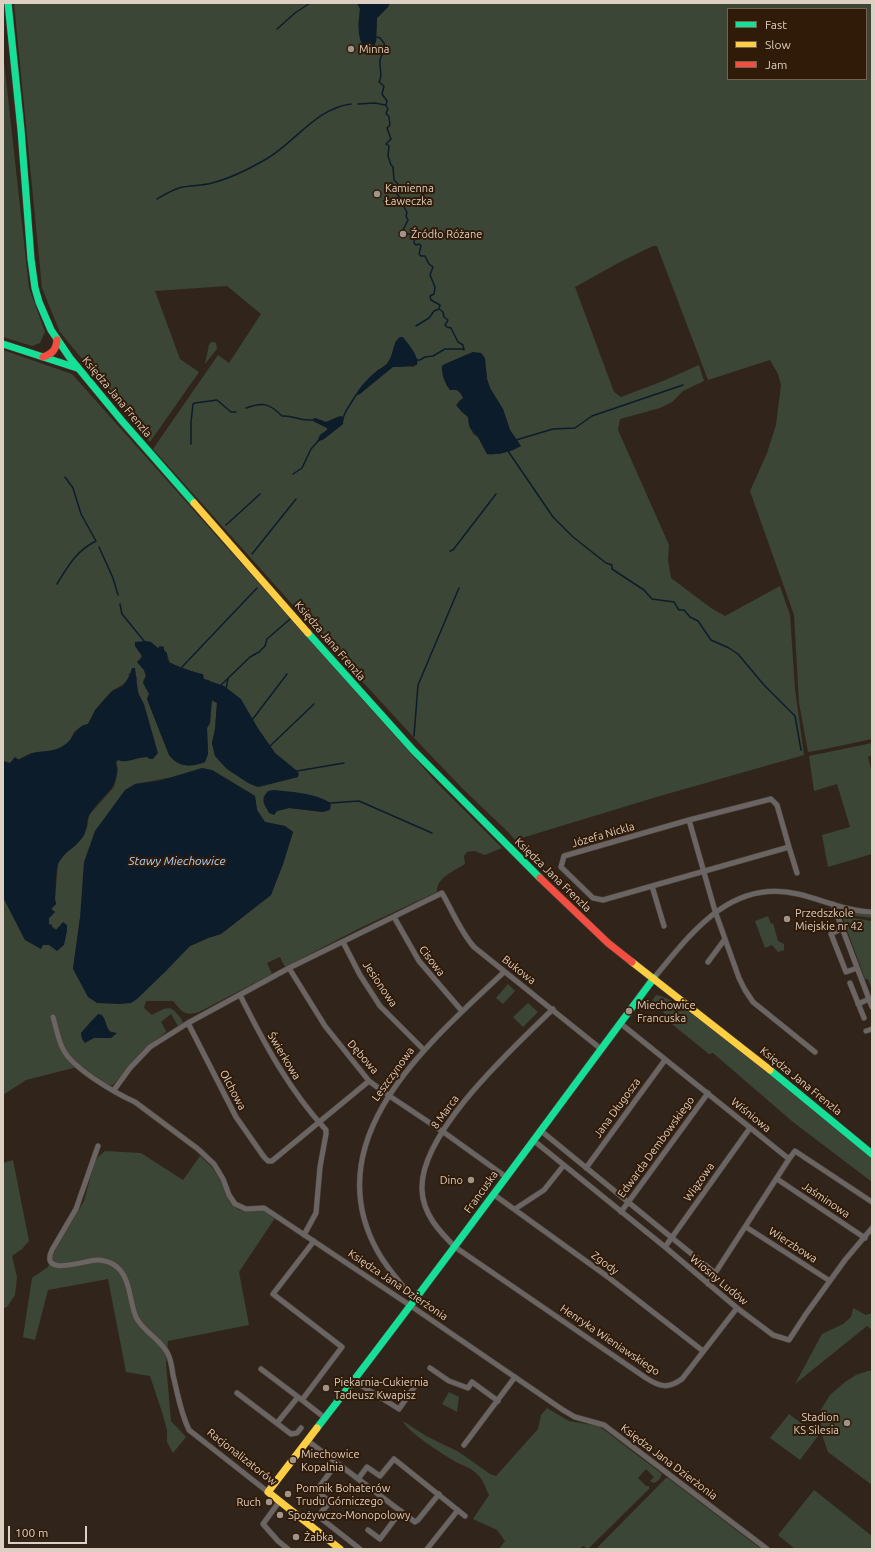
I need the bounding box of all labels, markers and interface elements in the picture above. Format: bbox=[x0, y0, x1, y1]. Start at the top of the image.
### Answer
legend bbox=[727, 8, 867, 80]
text: Fast bbox=[765, 18, 787, 31]
text: Slow bbox=[765, 38, 791, 51]
place label: Minna bbox=[359, 42, 389, 56]
marker: Minna bbox=[346, 44, 356, 54]
text: Jam bbox=[765, 58, 787, 71]
place label: Kamienna Ławeczka bbox=[385, 181, 434, 207]
marker: Kamienna Ławeczka bbox=[372, 189, 382, 199]
place label: Źródło Różane bbox=[411, 227, 482, 241]
marker: Źródło Różane bbox=[398, 229, 408, 239]
street label: Księdza Jana Frenzla bbox=[79, 354, 155, 440]
street label: Księdza Jana Frenzla bbox=[292, 598, 368, 684]
street label: Józefa Nickla bbox=[570, 820, 636, 850]
street label: Księdza Jana Frenzla bbox=[512, 835, 594, 915]
water label: Stawy Miechowice bbox=[129, 854, 225, 868]
place label: Przedszkole Miejskie nr 42 bbox=[795, 906, 863, 932]
marker: Przedszkole Miejskie nr 42 bbox=[782, 914, 792, 924]
street label: Cisowa bbox=[416, 943, 448, 979]
street label: Bukowa bbox=[499, 953, 539, 987]
street label: Jesionowa bbox=[360, 959, 400, 1009]
place label: Miechowice Francuska bbox=[637, 998, 695, 1024]
marker: Miechowice Francuska bbox=[624, 1006, 634, 1016]
street label: Świerkowa bbox=[265, 1030, 303, 1082]
street label: Dębowa bbox=[345, 1037, 381, 1077]
street label: Leszczynowa bbox=[369, 1044, 417, 1104]
street label: Księdza Jana Frenzla bbox=[757, 1044, 845, 1118]
street label: Olchowa bbox=[217, 1068, 249, 1112]
street label: Jana Długosza bbox=[591, 1076, 643, 1140]
street label: 8 Marca bbox=[428, 1092, 462, 1132]
street label: Edwarda Dembowskiego bbox=[615, 1094, 697, 1200]
street label: Wiśniowa bbox=[728, 1095, 774, 1135]
street label: Wiązowa bbox=[681, 1160, 717, 1204]
street label: Francuska bbox=[461, 1168, 501, 1216]
place label: Dino bbox=[440, 1173, 463, 1187]
marker: Dino bbox=[466, 1175, 476, 1185]
street label: Jaśminowa bbox=[800, 1179, 852, 1221]
street label: Wierzbowa bbox=[766, 1224, 820, 1266]
street label: Księdza Jana Dzierżonia bbox=[346, 1247, 450, 1323]
street label: Zgody bbox=[589, 1249, 621, 1277]
street label: Wiosny Ludów bbox=[687, 1252, 751, 1308]
street label: Henryka Wieniawskiego bbox=[558, 1302, 662, 1378]
place label: Piekarnia-Cukiernia Tadeusz Kwapisz bbox=[334, 1375, 429, 1401]
marker: Piekarnia-Cukiernia Tadeusz Kwapisz bbox=[321, 1383, 331, 1393]
place label: Stadion KS Silesia bbox=[794, 1410, 839, 1436]
marker: Stadion KS Silesia bbox=[842, 1418, 852, 1428]
street label: Księdza Jana Dzierżonia bbox=[618, 1421, 720, 1503]
street label: Racjonalizatorów bbox=[205, 1426, 279, 1488]
place label: Miechowice Kopalnia bbox=[301, 1447, 359, 1473]
marker: Miechowice Kopalnia bbox=[288, 1455, 298, 1465]
place label: Pomnik Bohaterów Trudu Górniczego bbox=[296, 1481, 390, 1507]
marker: Pomnik Bohaterów Trudu Górniczego bbox=[283, 1489, 293, 1499]
place label: Ruch bbox=[236, 1495, 261, 1509]
marker: Ruch bbox=[264, 1497, 274, 1507]
place label: Spożywczo-Monopolowy bbox=[288, 1508, 410, 1522]
marker: Spożywczo-Monopolowy bbox=[275, 1510, 285, 1520]
scale bar bbox=[10, 1518, 89, 1544]
text: 100 m bbox=[15, 1526, 48, 1539]
place label: Żabka bbox=[304, 1530, 334, 1544]
marker: Żabka bbox=[291, 1532, 301, 1542]

